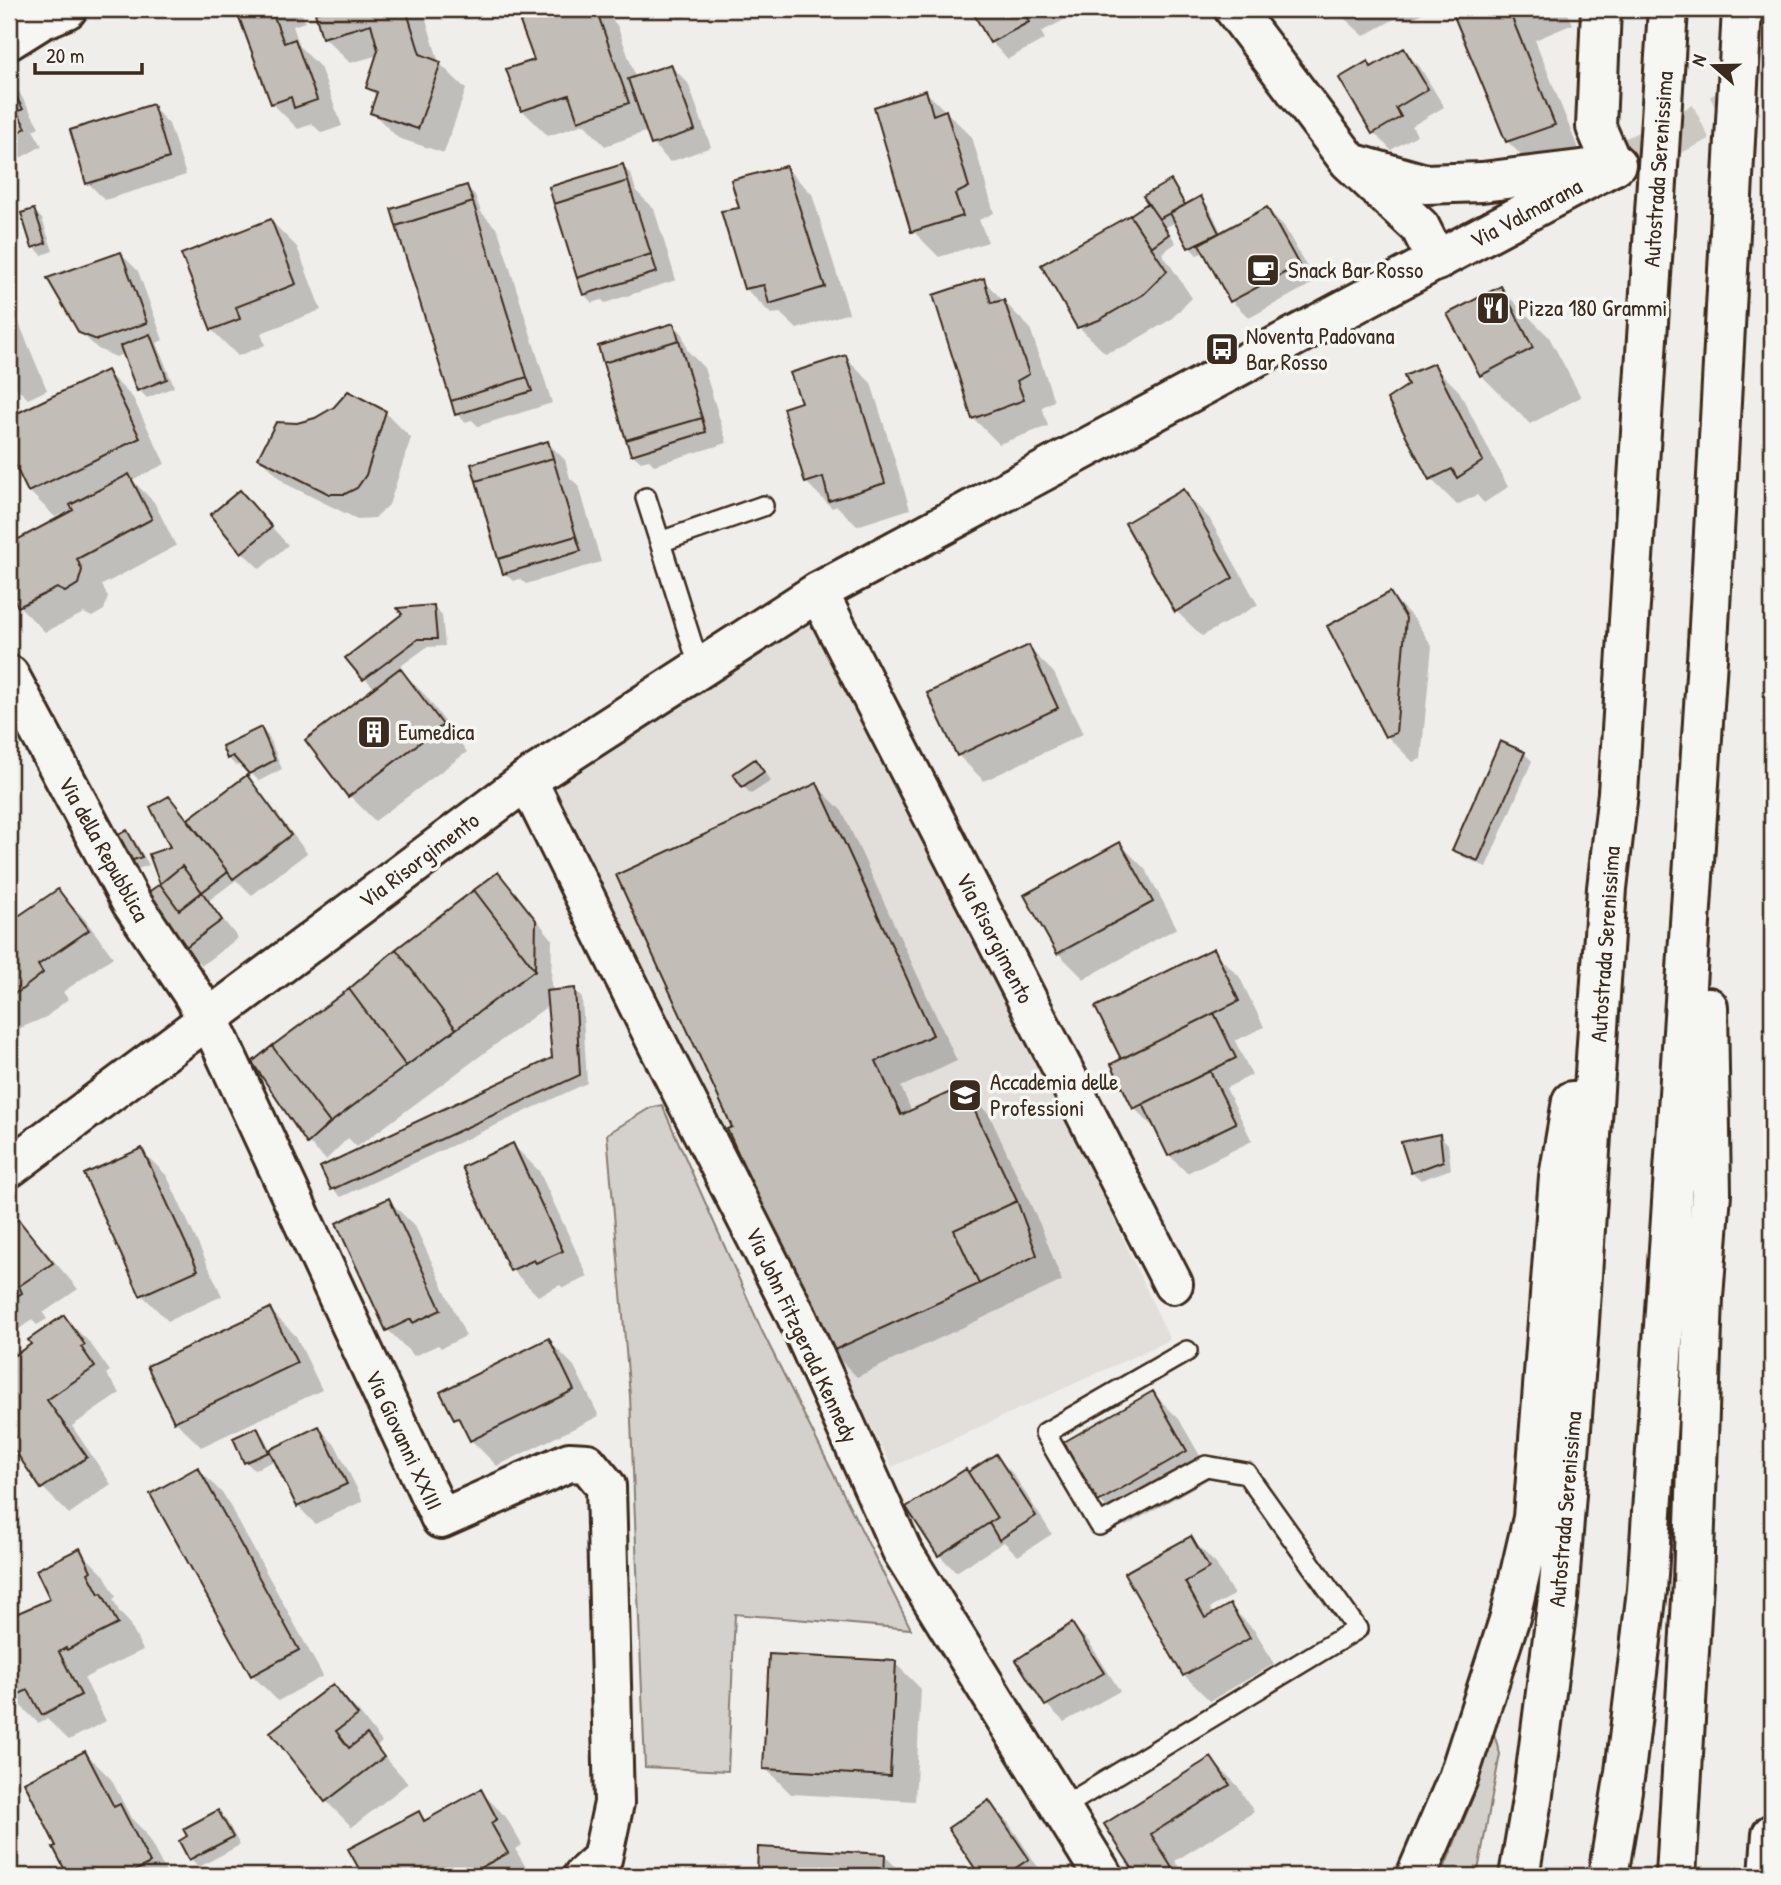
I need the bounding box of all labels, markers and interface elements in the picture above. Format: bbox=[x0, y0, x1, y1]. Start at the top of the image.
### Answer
scale bar bbox=[35, 32, 142, 76]
north arrow bbox=[1680, 32, 1750, 102]
text: 20 m bbox=[46, 41, 84, 70]
text: N bbox=[1684, 51, 1712, 69]
street label: Autostrada Serenissima bbox=[1635, 70, 1680, 268]
street label: Via Valmarana bbox=[1464, 170, 1587, 255]
cafe icon: Snack Bar Rosso bbox=[1244, 251, 1282, 289]
place label: Snack Bar Rosso bbox=[1288, 254, 1423, 285]
restaurant icon: Pizza 180 Grammi bbox=[1474, 289, 1512, 327]
place label: Pizza 180 Grammi bbox=[1518, 292, 1667, 323]
place label: Noventa Padovana Bar Rosso bbox=[1246, 320, 1394, 377]
bus stop icon: Noventa Padovana Bar Rosso bbox=[1203, 330, 1241, 368]
building icon: Eumedica bbox=[355, 713, 393, 751]
place label: Eumedica bbox=[398, 716, 474, 747]
street label: Via della Repubblica bbox=[52, 771, 157, 927]
street label: Via Risorgimento bbox=[352, 804, 485, 915]
street label: Autostrada Serenissima bbox=[1582, 845, 1627, 1043]
street label: Via Risorgimento bbox=[949, 867, 1042, 1008]
place label: Accademia delle Professioni bbox=[990, 1066, 1119, 1123]
school or university icon: Accademia delle Professioni bbox=[946, 1076, 984, 1114]
street label: Via John Fitzgerald Kennedy bbox=[739, 1222, 866, 1448]
street label: Via Giovanni XXIII bbox=[358, 1365, 450, 1515]
street label: Autostrada Serenissima bbox=[1541, 1410, 1588, 1608]

